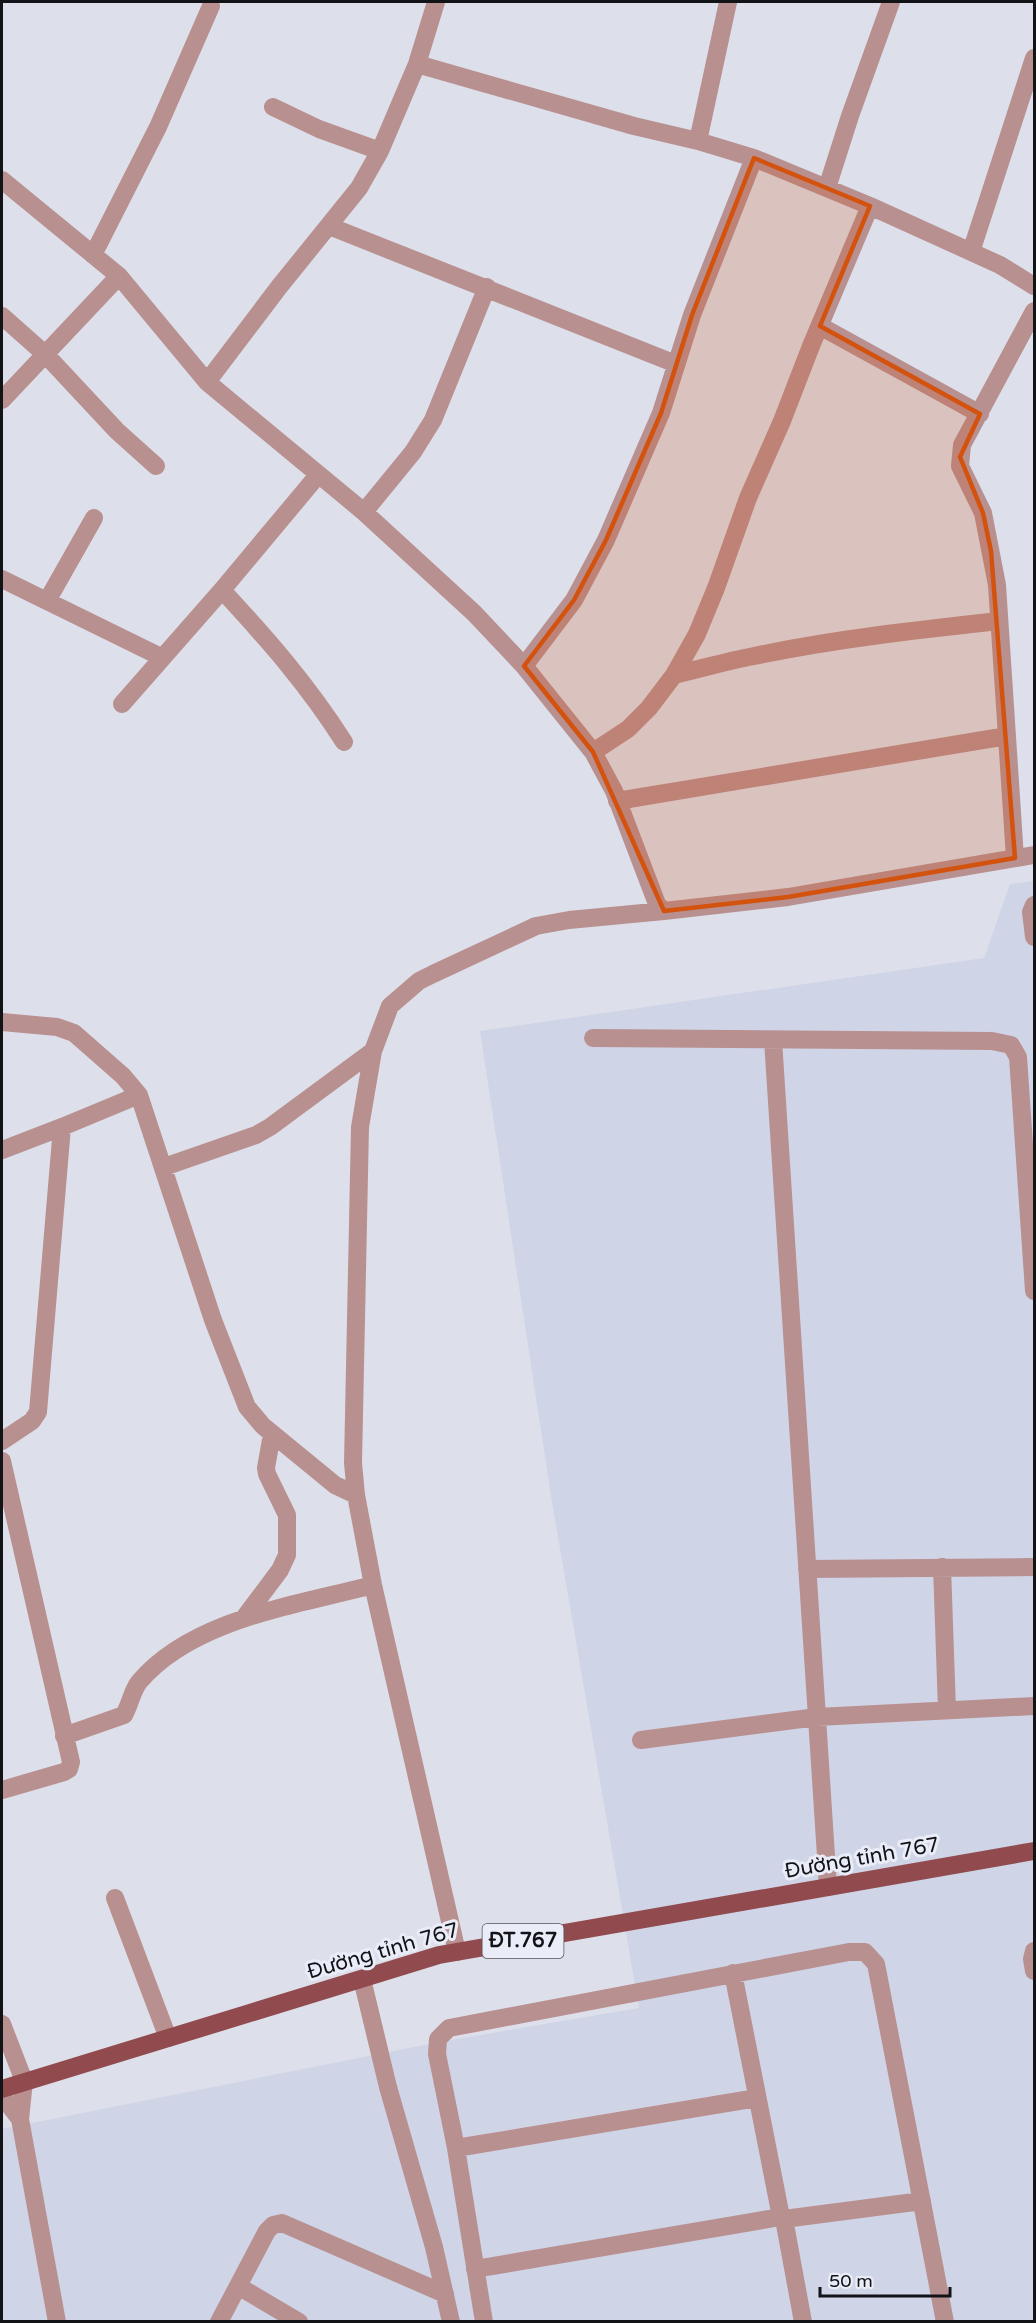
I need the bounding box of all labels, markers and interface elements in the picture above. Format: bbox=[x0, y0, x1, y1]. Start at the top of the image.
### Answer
street label: Đường tỉnh 767 bbox=[783, 1832, 941, 1884]
street label: Đường tỉnh 767 bbox=[304, 1917, 462, 1985]
road number: ĐT.767 bbox=[482, 1924, 564, 1958]
scale bar bbox=[820, 2260, 950, 2298]
text: 50 m bbox=[829, 2270, 873, 2292]

